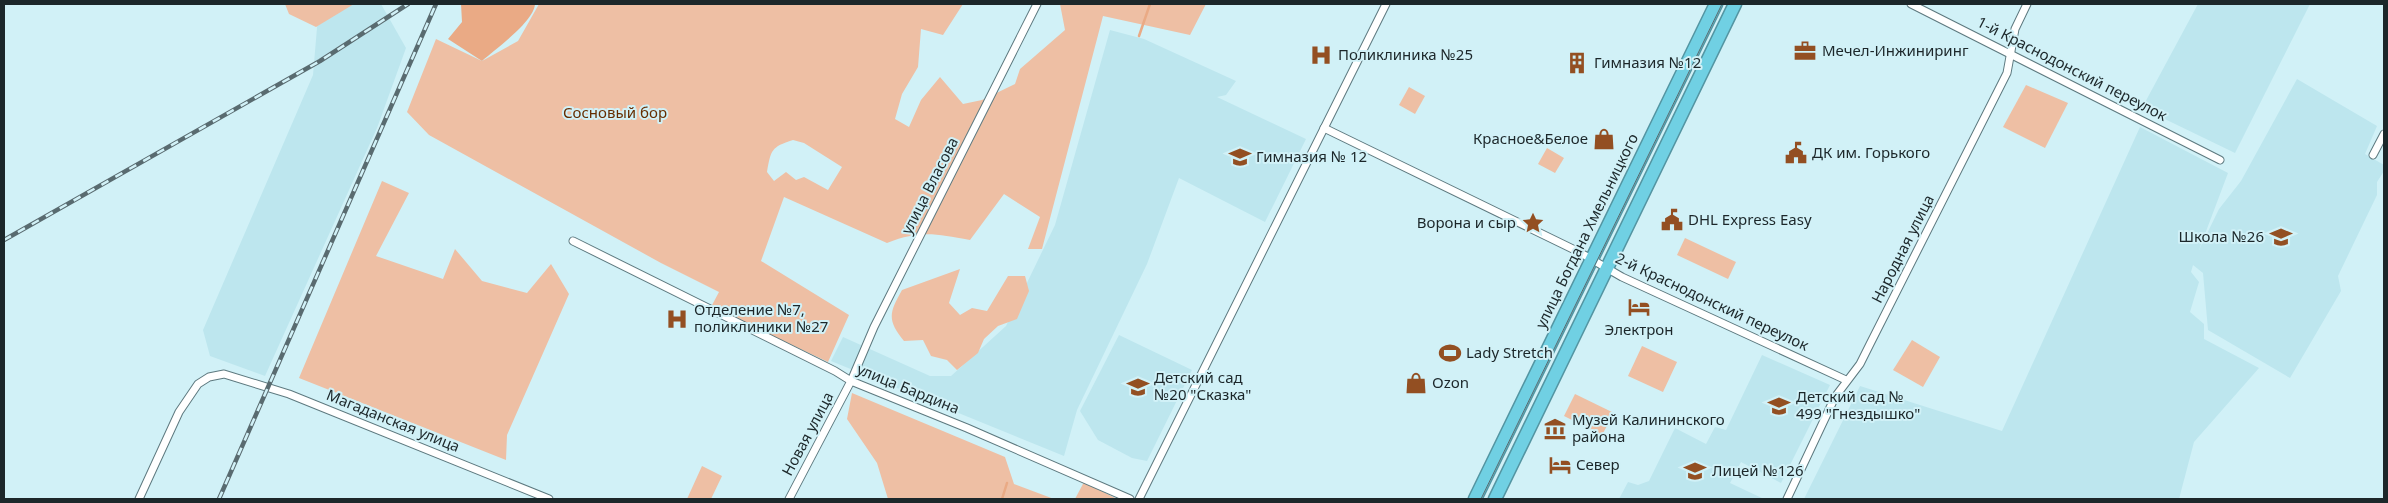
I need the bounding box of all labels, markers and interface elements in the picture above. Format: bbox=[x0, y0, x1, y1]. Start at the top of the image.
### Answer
street label: 1-й Краснодонский переулок bbox=[1974, 11, 2171, 125]
office icon: Мечел-Инжиниринг bbox=[1792, 38, 1818, 64]
place label: Мечел-Инжиниринг bbox=[1822, 40, 1969, 60]
hospital icon: Поликлиника №25 bbox=[1308, 42, 1334, 68]
place label: Поликлиника №25 bbox=[1338, 44, 1473, 64]
building icon: Гимназия №12 bbox=[1564, 50, 1590, 76]
place label: Гимназия №12 bbox=[1594, 52, 1701, 72]
park label: Сосновый бор bbox=[563, 102, 667, 122]
shop icon: Красное&Белое bbox=[1591, 126, 1617, 152]
place label: Красное&Белое bbox=[1473, 128, 1588, 148]
street label: улица Богдана Хмельницкого bbox=[1530, 130, 1642, 331]
street label: улица Власова bbox=[896, 134, 962, 237]
public building icon: ДК им. Горького bbox=[1783, 140, 1809, 166]
place label: ДК им. Горького bbox=[1812, 142, 1930, 162]
school or university icon: Гимназия № 12 bbox=[1227, 144, 1253, 170]
place label: Гимназия № 12 bbox=[1256, 146, 1367, 166]
street label: Народная улица bbox=[1866, 191, 1938, 306]
public building icon: DHL Express Easy bbox=[1659, 207, 1685, 233]
place label: DHL Express Easy bbox=[1688, 209, 1812, 229]
place icon: Ворона и сыр bbox=[1520, 210, 1546, 236]
place label: Ворона и сыр bbox=[1417, 212, 1516, 232]
school or university icon: Школа №26 bbox=[2268, 224, 2294, 250]
place label: Школа №26 bbox=[2178, 226, 2264, 246]
street label: 2-й Краснодонский переулок bbox=[1613, 247, 1812, 355]
hotel icon: Электрон bbox=[1626, 294, 1652, 320]
place label: Отделение №7, поликлиники №27 bbox=[694, 299, 828, 336]
hospital icon: Отделение №7, поликлиники №27 bbox=[664, 306, 690, 332]
place label: Электрон bbox=[1605, 319, 1673, 339]
sports icon: Lady Stretch bbox=[1437, 340, 1463, 366]
place label: Lady Stretch bbox=[1466, 342, 1553, 362]
street label: улица Бардина bbox=[854, 358, 963, 418]
place label: Детский сад №20 "Сказка" bbox=[1154, 367, 1251, 404]
shop icon: Ozon bbox=[1403, 370, 1429, 396]
place label: Ozon bbox=[1432, 372, 1469, 392]
school or university icon: Детский сад №20 "Сказка" bbox=[1125, 374, 1151, 400]
street label: Магаданская улица bbox=[324, 384, 463, 456]
place label: Детский сад № 499 "Гнездышко" bbox=[1796, 386, 1920, 423]
street label: Новая улица bbox=[777, 388, 838, 479]
school or university icon: Детский сад № 499 "Гнездышко" bbox=[1766, 393, 1792, 419]
place label: Музей Калининского района bbox=[1572, 409, 1725, 446]
museum icon: Музей Калининского района bbox=[1542, 416, 1568, 442]
hotel icon: Север bbox=[1547, 452, 1573, 478]
place label: Север bbox=[1576, 454, 1620, 474]
school or university icon: Лицей №126 bbox=[1682, 458, 1708, 484]
place label: Лицей №126 bbox=[1712, 460, 1804, 480]

